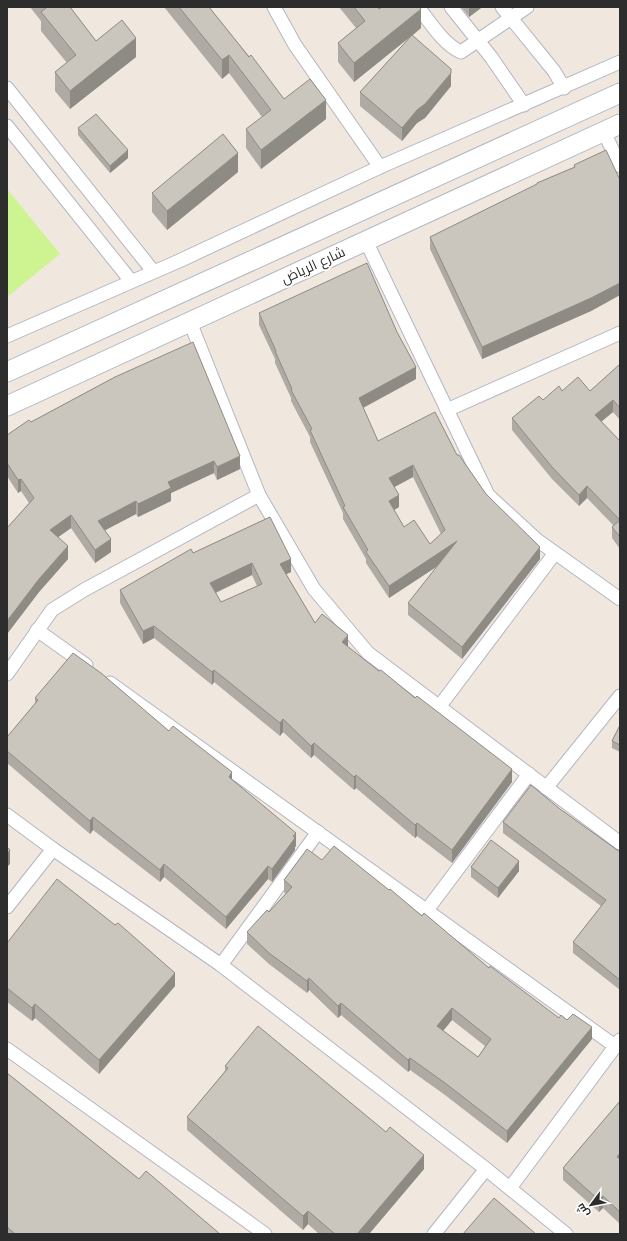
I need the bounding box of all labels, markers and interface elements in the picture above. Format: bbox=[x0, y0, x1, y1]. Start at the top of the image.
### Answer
street label: شارع الرياض bbox=[279, 243, 348, 288]
north arrow bbox=[571, 1185, 611, 1225]
text: ش bbox=[574, 1201, 592, 1219]

